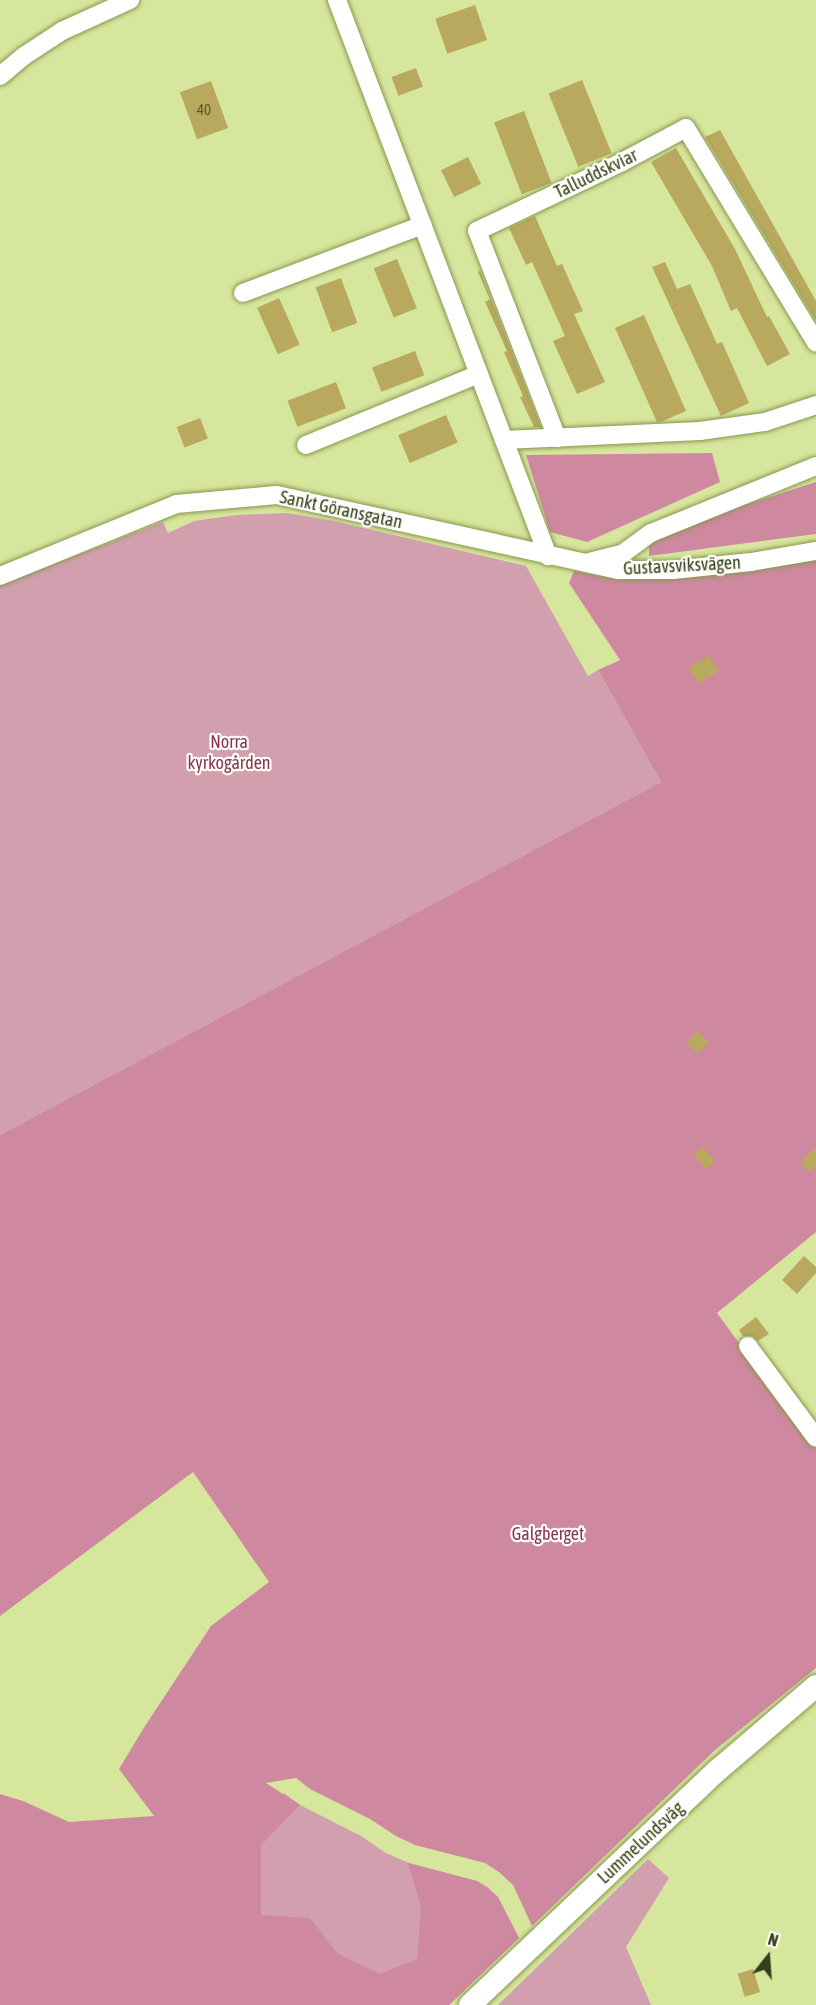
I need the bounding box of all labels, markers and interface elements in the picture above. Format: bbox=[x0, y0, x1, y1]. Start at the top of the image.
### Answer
house number: 40 bbox=[197, 101, 211, 119]
street label: Talluddskviar bbox=[551, 145, 641, 203]
street label: Sankt Göransgatan bbox=[278, 486, 404, 534]
street label: Gustavsviksvägen bbox=[623, 552, 741, 580]
park label: Norra kyrkogården bbox=[187, 732, 271, 774]
park label: Galgberget bbox=[512, 1523, 584, 1545]
street label: Lummelundsväg bbox=[593, 1798, 689, 1888]
north arrow bbox=[738, 1927, 798, 1987]
text: N bbox=[766, 1930, 780, 1950]

